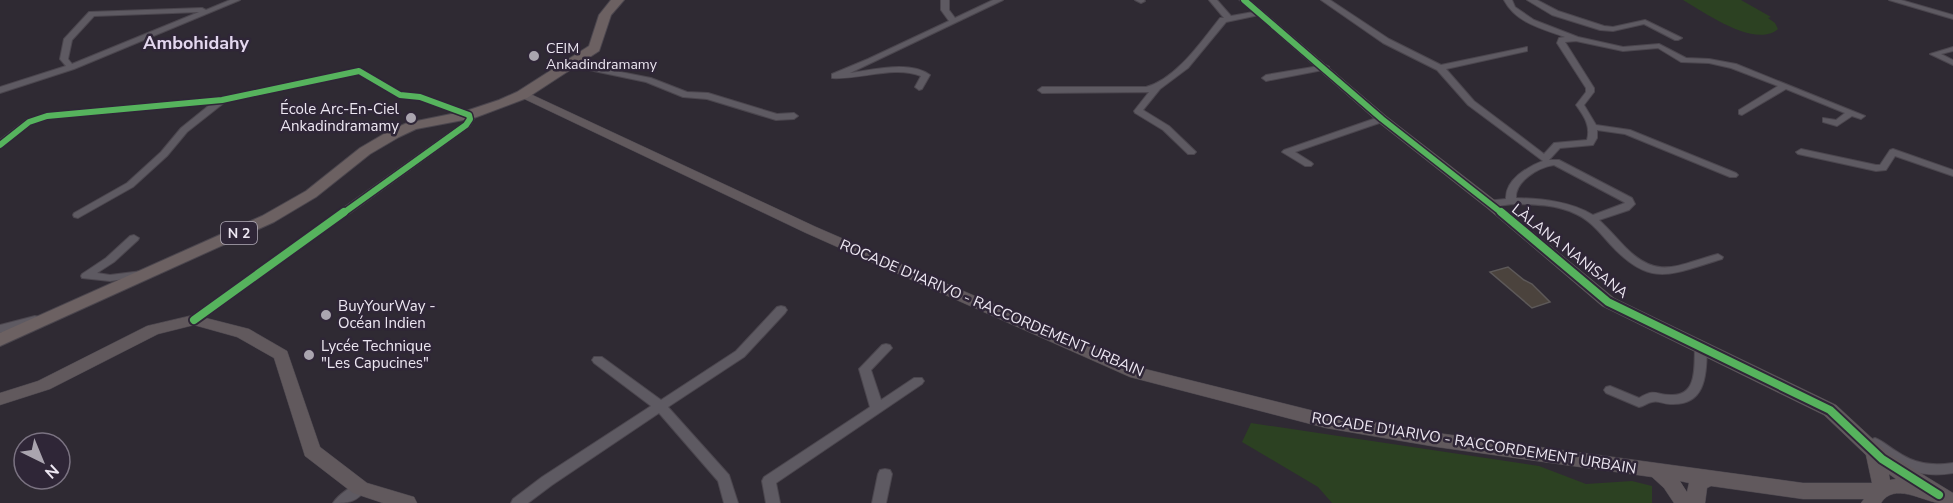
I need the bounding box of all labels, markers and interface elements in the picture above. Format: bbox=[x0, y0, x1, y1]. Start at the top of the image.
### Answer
district label: Ambohidahy bbox=[143, 31, 250, 55]
place label: CEIM Ankadindramamy bbox=[546, 39, 658, 74]
marker: CEIM Ankadindramamy bbox=[527, 49, 541, 63]
place label: École Arc-En-Ciel Ankadindramamy bbox=[280, 99, 400, 136]
marker: École Arc-En-Ciel Ankadindramamy bbox=[404, 111, 418, 125]
street label: LÀLANA NANISANA bbox=[1508, 199, 1632, 303]
road number: N 2 bbox=[221, 222, 257, 244]
street label: ROCADE D'IARIVO - RACCORDEMENT URBAIN bbox=[837, 235, 1147, 381]
place label: BuyYourWay - Océan Indien bbox=[338, 296, 436, 333]
marker: BuyYourWay - Océan Indien bbox=[319, 308, 333, 322]
place label: Lycée Technique "Les Capucines" bbox=[321, 336, 431, 373]
marker: Lycée Technique "Les Capucines" bbox=[302, 348, 316, 362]
street label: ROCADE D'IARIVO - RACCORDEMENT URBAIN bbox=[1310, 407, 1638, 479]
north arrow bbox=[12, 431, 72, 491]
text: N bbox=[40, 459, 63, 483]

